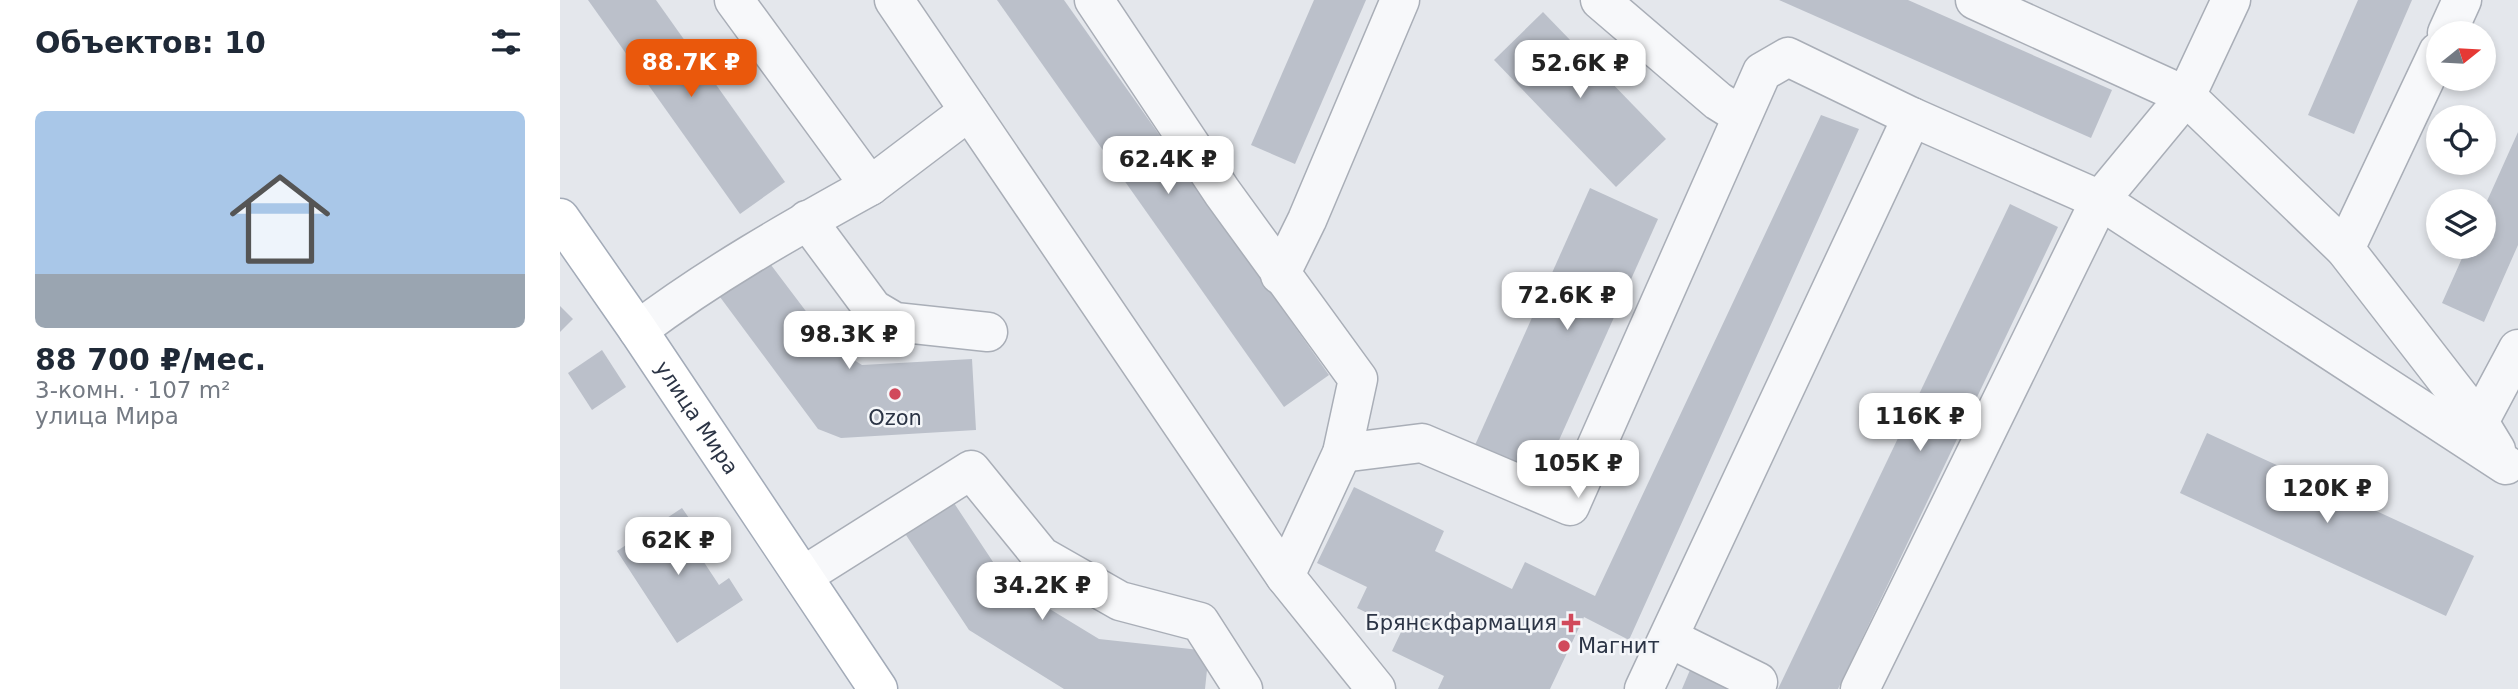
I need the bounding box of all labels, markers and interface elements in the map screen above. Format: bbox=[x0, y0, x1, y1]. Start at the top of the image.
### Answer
north arrow bbox=[2426, 21, 2496, 91]
map controls bbox=[2426, 21, 2496, 259]
icon: filters bbox=[487, 23, 525, 61]
text: Объектов: 10 bbox=[35, 25, 266, 60]
pin: 88.7K ₽ bbox=[626, 40, 756, 99]
pin: 52.6K ₽ bbox=[1515, 41, 1645, 100]
text: 88.7K ₽ bbox=[642, 49, 740, 75]
text: 52.6K ₽ bbox=[1531, 50, 1629, 76]
button: locate bbox=[2426, 105, 2496, 175]
pin: 62.4K ₽ bbox=[1103, 136, 1233, 196]
text: 62.4K ₽ bbox=[1119, 146, 1217, 172]
icon: home bbox=[217, 156, 343, 282]
button: layers bbox=[2426, 189, 2496, 259]
pin: 72.6K ₽ bbox=[1502, 272, 1632, 332]
text: 72.6K ₽ bbox=[1518, 282, 1616, 308]
pin: 98.3K ₽ bbox=[784, 312, 914, 371]
text: 98.3K ₽ bbox=[800, 321, 898, 347]
text: 88 700 ₽/мес. bbox=[35, 342, 266, 377]
street label: улица Мира bbox=[650, 356, 743, 479]
text: 3-комн. · 107 m² bbox=[35, 377, 230, 403]
marker: Ozon bbox=[887, 386, 903, 402]
pin: 116K ₽ bbox=[1863, 393, 1977, 453]
text: улица Мира bbox=[35, 403, 179, 429]
text: 116K ₽ bbox=[1875, 403, 1965, 429]
place label: Ozon bbox=[868, 406, 922, 430]
pin: 105K ₽ bbox=[1521, 440, 1635, 500]
text: 105K ₽ bbox=[1533, 450, 1623, 476]
pin: 120K ₽ bbox=[2270, 466, 2384, 525]
text: 120K ₽ bbox=[2282, 475, 2372, 501]
pin: 62K ₽ bbox=[629, 518, 727, 577]
text: 62K ₽ bbox=[641, 527, 715, 553]
pin: 34.2K ₽ bbox=[977, 562, 1107, 622]
text: 34.2K ₽ bbox=[993, 572, 1091, 598]
place label: Брянскфармация bbox=[1365, 611, 1557, 635]
marker: Брянскфармация bbox=[1563, 615, 1579, 631]
place label: Магнит bbox=[1578, 634, 1660, 658]
marker: Магнит bbox=[1556, 638, 1572, 654]

